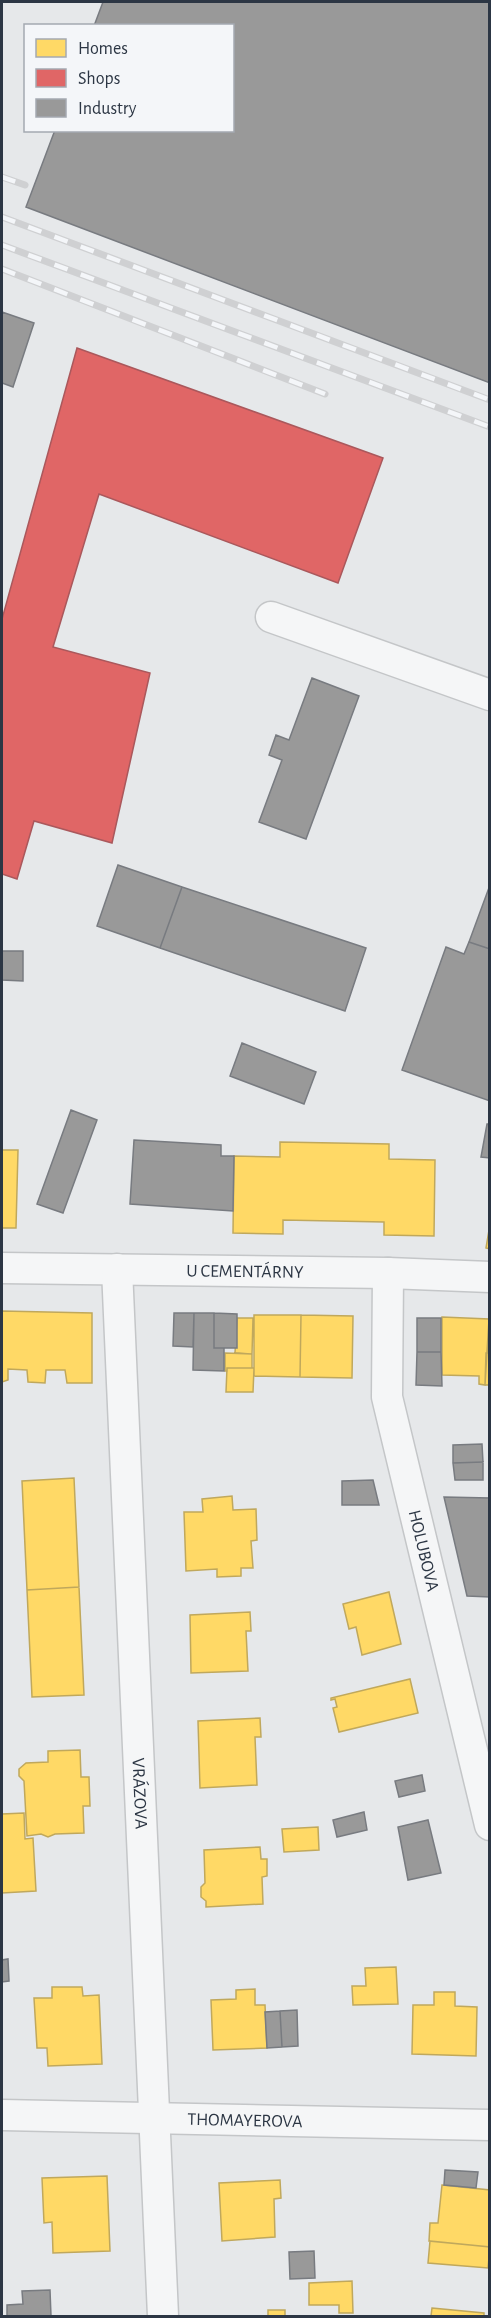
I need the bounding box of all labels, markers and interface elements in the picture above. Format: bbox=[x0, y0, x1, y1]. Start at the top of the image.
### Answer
legend bbox=[24, 24, 234, 132]
text: Homes bbox=[78, 40, 128, 58]
text: Shops bbox=[78, 70, 120, 88]
text: Industry bbox=[78, 100, 137, 118]
street label: U CEMENTÁRNY bbox=[186, 1260, 304, 1282]
street label: HOLUBOVA bbox=[405, 1508, 442, 1594]
street label: VRÁZOVA bbox=[128, 1757, 151, 1830]
street label: THOMAYEROVA bbox=[187, 2111, 303, 2131]

